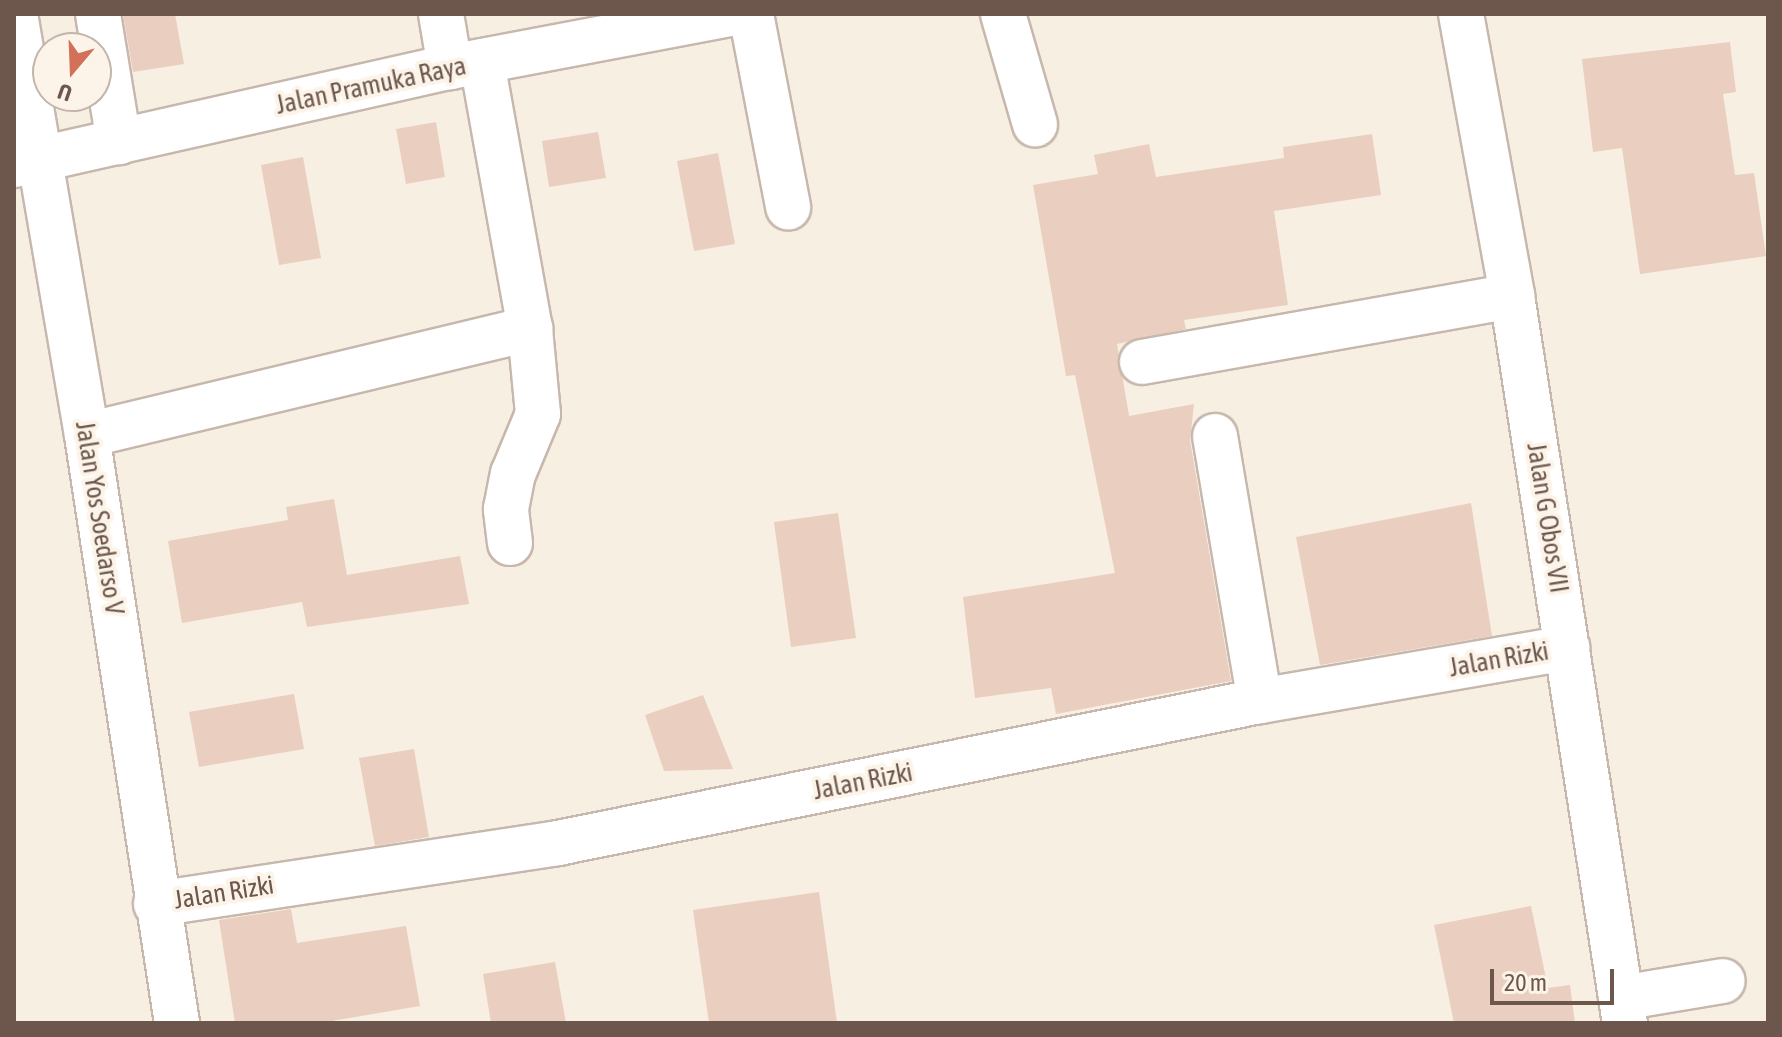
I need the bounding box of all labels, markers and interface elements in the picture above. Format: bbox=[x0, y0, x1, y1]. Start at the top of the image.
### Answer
north arrow bbox=[32, 32, 112, 112]
street label: Jalan Pramuka Raya bbox=[273, 51, 469, 121]
text: U bbox=[54, 78, 75, 107]
street label: Jalan Yos Soedarso V bbox=[68, 419, 130, 617]
street label: Jalan G Obos VII bbox=[1520, 441, 1574, 595]
street label: Jalan Rizki bbox=[1447, 636, 1551, 684]
street label: Jalan Rizki bbox=[811, 757, 915, 807]
street label: Jalan Rizki bbox=[172, 870, 276, 916]
scale bar bbox=[1494, 953, 1618, 1003]
text: 20 m bbox=[1504, 969, 1547, 996]

